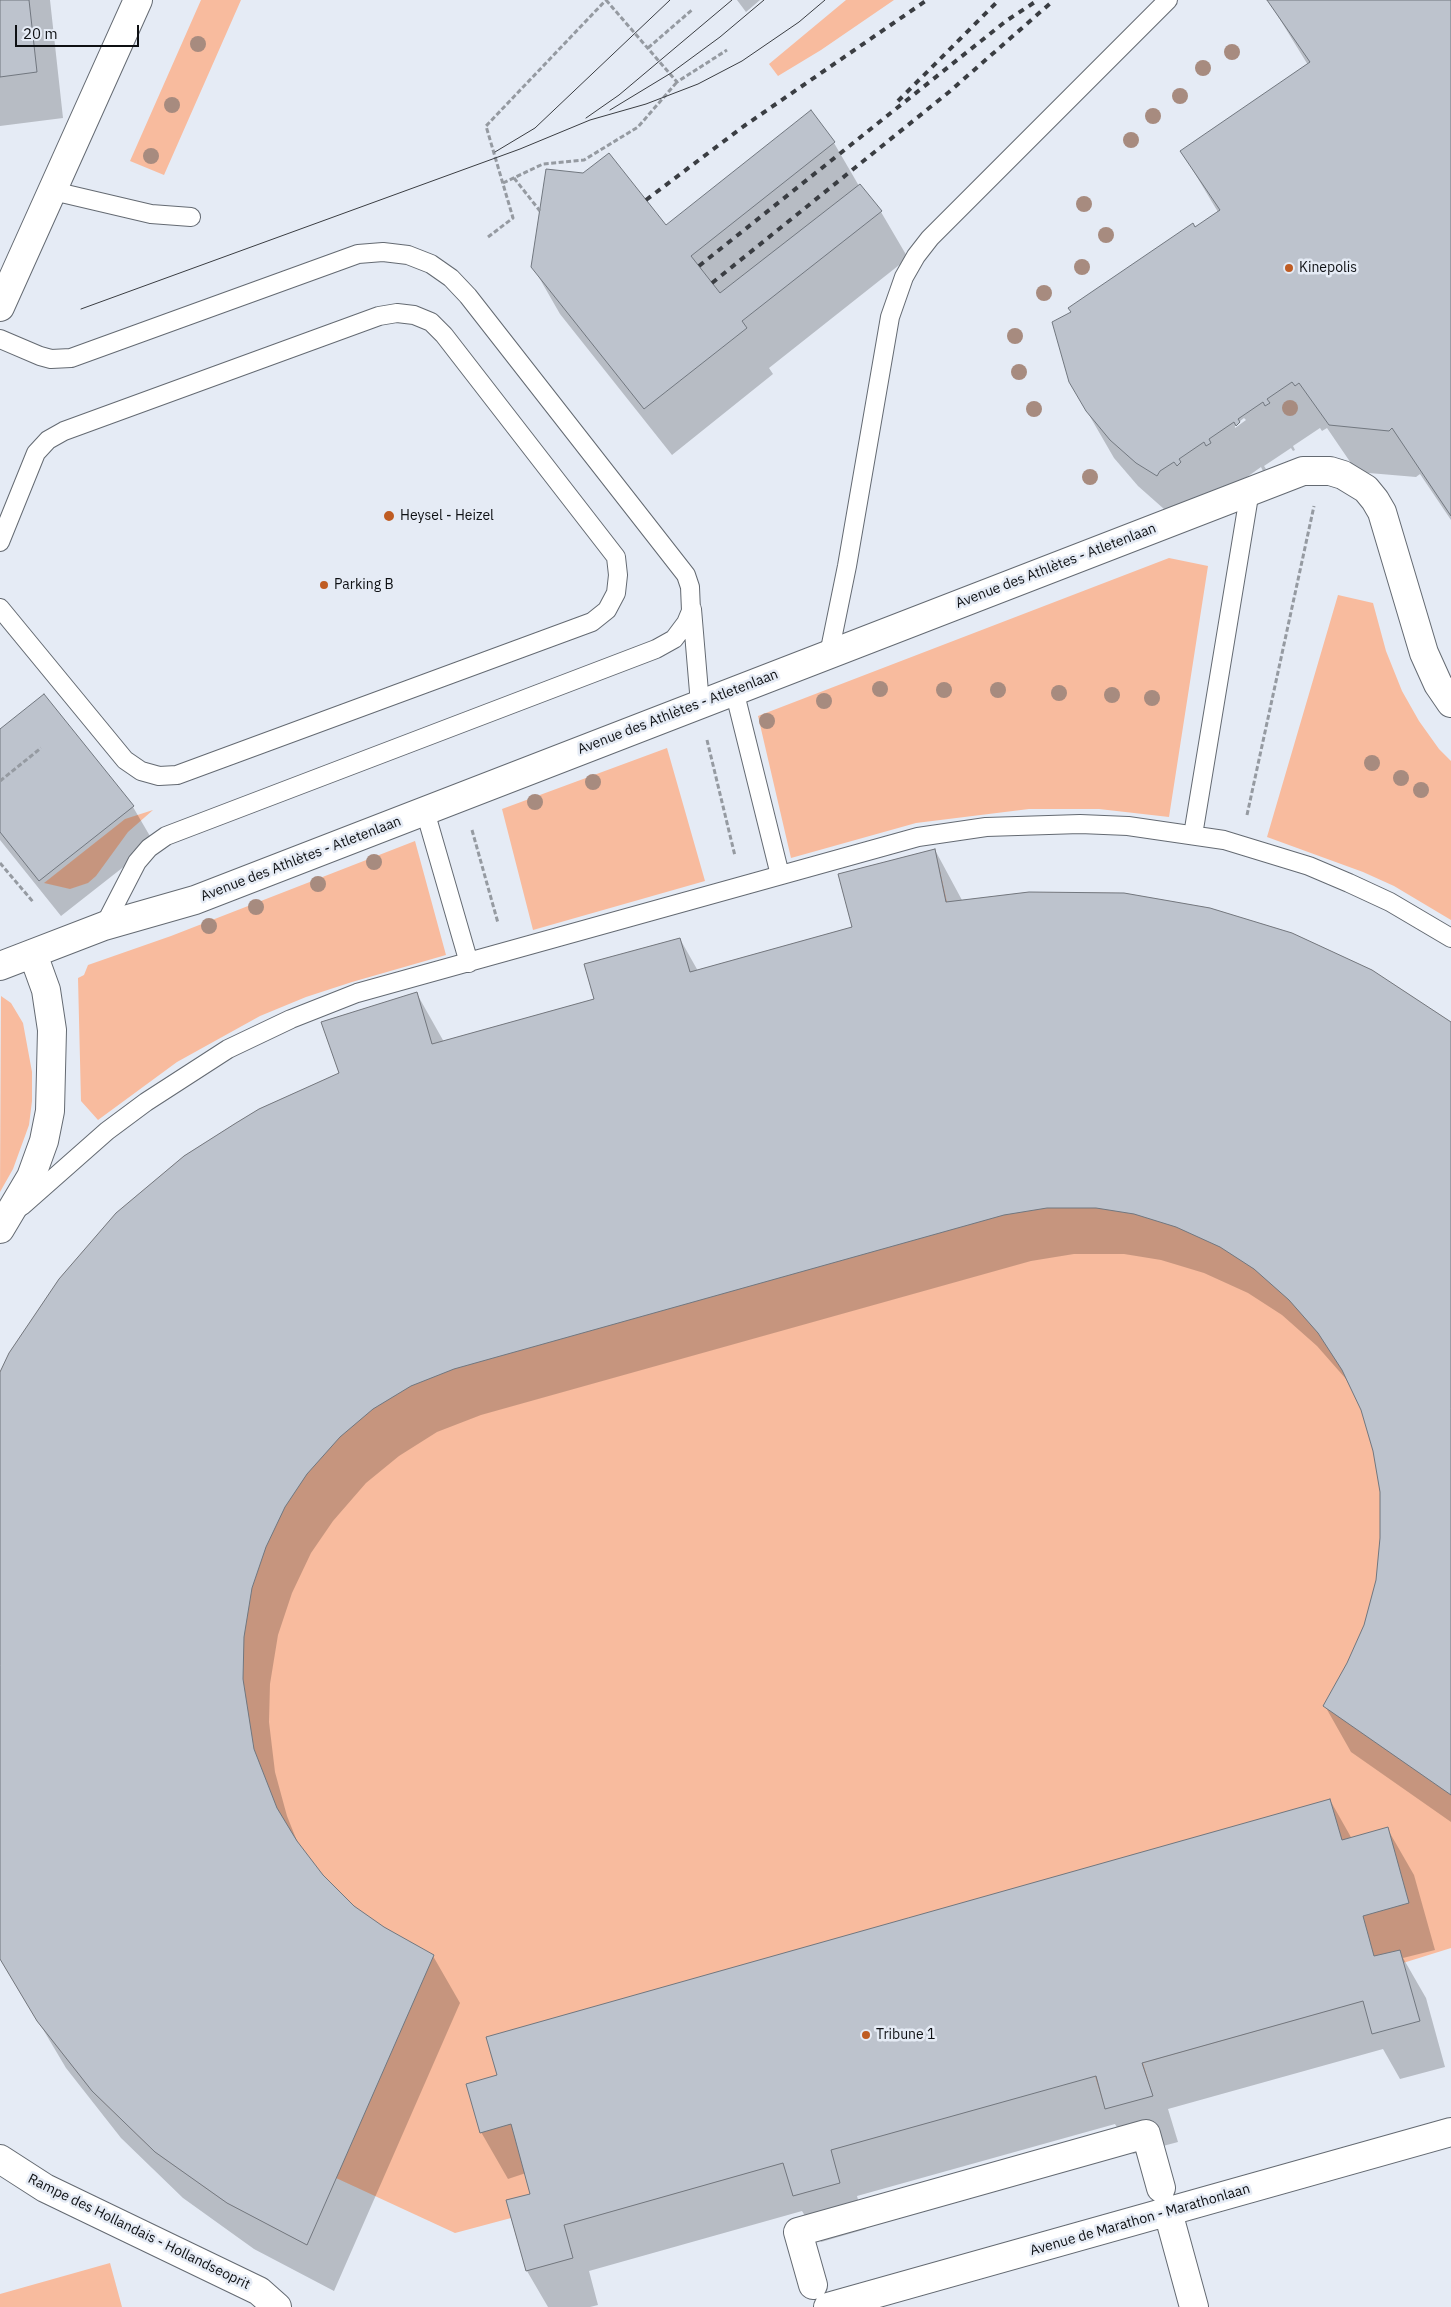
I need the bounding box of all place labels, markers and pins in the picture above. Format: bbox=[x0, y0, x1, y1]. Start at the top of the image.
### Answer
place label: Kinepolis bbox=[1299, 260, 1357, 276]
marker: Kinepolis bbox=[1283, 262, 1295, 274]
place label: Heysel - Heizel bbox=[400, 508, 494, 524]
marker: Heysel - Heizel bbox=[382, 509, 396, 523]
place label: Parking B bbox=[334, 577, 394, 593]
marker: Parking B bbox=[318, 579, 330, 591]
place label: Tribune 1 bbox=[876, 2027, 935, 2043]
marker: Tribune 1 bbox=[860, 2029, 872, 2041]

